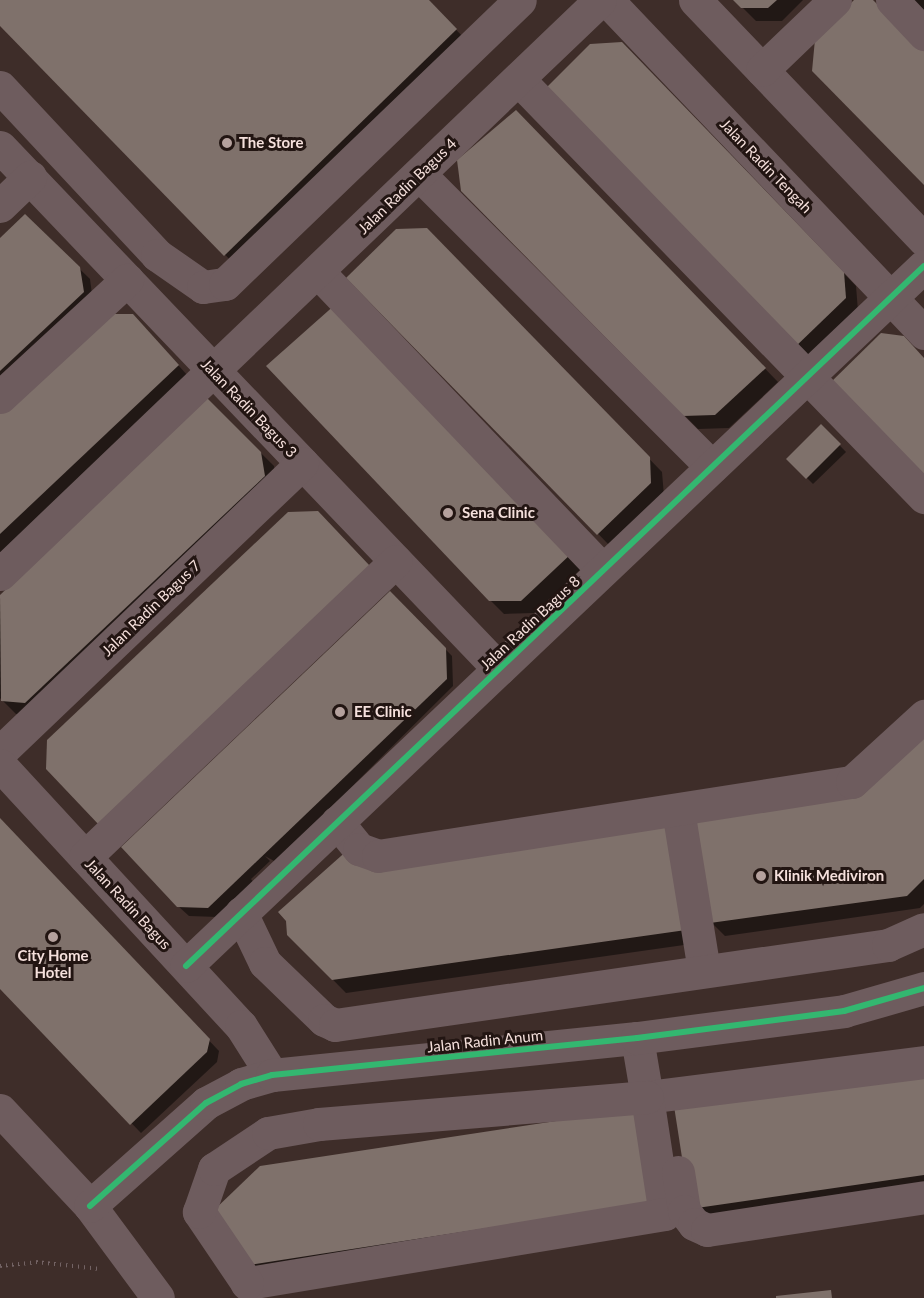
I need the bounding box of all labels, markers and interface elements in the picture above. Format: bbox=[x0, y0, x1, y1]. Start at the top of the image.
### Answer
street label: Jalan Radin Tengah bbox=[716, 115, 816, 217]
place label: The Store bbox=[239, 134, 303, 152]
street label: Jalan Radin Bagus 4 bbox=[354, 134, 460, 238]
marker: The Store bbox=[220, 136, 234, 150]
street label: Jalan Radin Bagus 3 bbox=[197, 355, 301, 461]
marker: Sena Clinic bbox=[439, 504, 457, 522]
place label: Sena Clinic bbox=[462, 504, 535, 522]
street label: Jalan Radin Bagus 7 bbox=[98, 556, 204, 660]
street label: Jalan Radin Bagus 8 bbox=[476, 572, 584, 674]
marker: EE Clinic bbox=[331, 703, 349, 721]
place label: EE Clinic bbox=[354, 703, 412, 721]
street label: Jalan Radin Bagus bbox=[81, 855, 175, 953]
marker: Klinik Mediviron bbox=[752, 867, 770, 885]
place label: Klinik Mediviron bbox=[774, 867, 884, 885]
marker: City Home Hotel bbox=[46, 930, 60, 944]
place label: City Home Hotel bbox=[17, 946, 89, 981]
street label: Jalan Radin Anum bbox=[426, 1026, 544, 1056]

